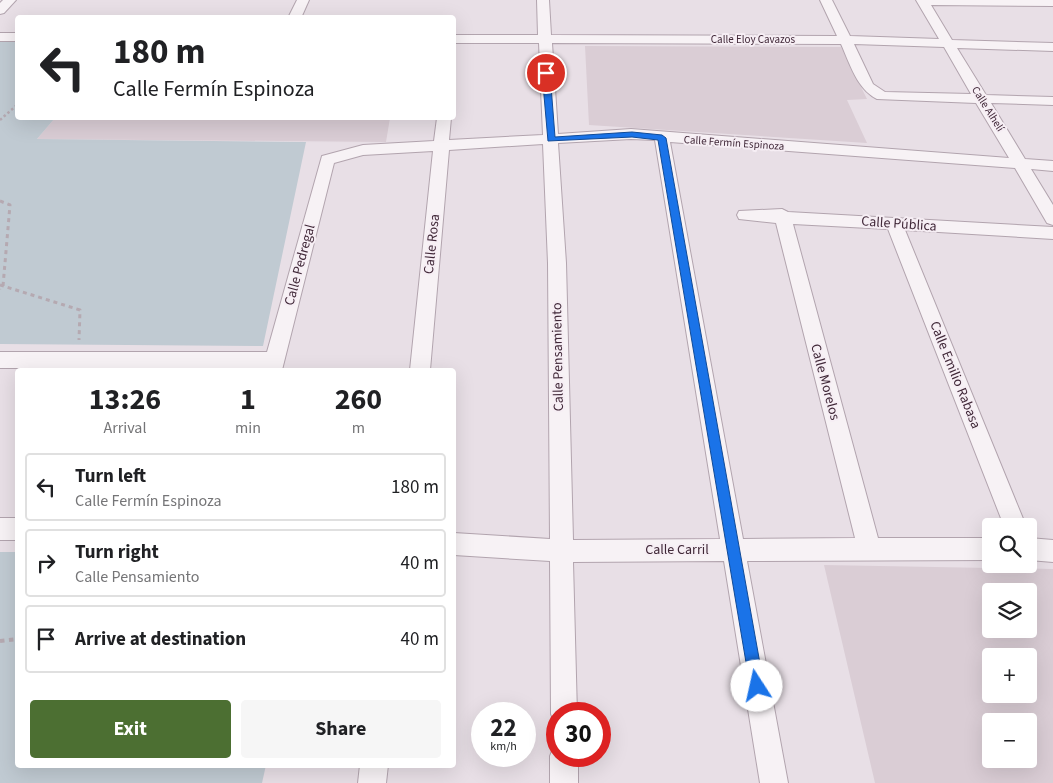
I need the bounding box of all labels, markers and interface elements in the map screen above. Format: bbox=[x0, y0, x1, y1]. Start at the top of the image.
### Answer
text: 180 m bbox=[113, 27, 205, 77]
street label: Calle Eloy Cavazos bbox=[711, 32, 796, 47]
icon: left bbox=[30, 35, 95, 100]
pin bbox=[525, 52, 567, 94]
icon: arrive bbox=[532, 59, 560, 87]
text: Calle Fermín Espinoza bbox=[113, 73, 315, 105]
street label: Calle Alhelí bbox=[968, 83, 1008, 135]
street label: Calle Fermín Espinoza bbox=[683, 132, 785, 154]
street label: Calle Pública bbox=[861, 211, 937, 237]
street label: Calle Rosa bbox=[419, 213, 445, 275]
street label: Calle Pedregal bbox=[280, 222, 321, 308]
street label: Calle Pensamiento bbox=[547, 302, 569, 412]
street label: Calle Emilio Rabasa bbox=[924, 318, 986, 432]
street label: Calle Morelos bbox=[805, 342, 845, 423]
text: 13:26 bbox=[89, 378, 161, 421]
text: 1 bbox=[240, 378, 256, 421]
text: 260 bbox=[335, 378, 382, 421]
text: Arrival bbox=[103, 417, 146, 439]
text: min bbox=[235, 417, 261, 439]
text: m bbox=[352, 417, 365, 439]
text: Turn left bbox=[75, 463, 146, 490]
icon: left bbox=[32, 473, 60, 501]
text: 180 m bbox=[391, 474, 439, 501]
text: Calle Fermín Espinoza bbox=[75, 490, 222, 512]
map controls bbox=[982, 518, 1037, 768]
button: search bbox=[982, 518, 1037, 573]
text: Turn right bbox=[75, 539, 159, 566]
street label: Calle Carril bbox=[645, 540, 709, 560]
icon: right bbox=[32, 549, 60, 577]
text: 40 m bbox=[401, 550, 439, 577]
text: Calle Pensamiento bbox=[75, 566, 199, 588]
button: layers bbox=[982, 583, 1037, 638]
icon: arrive bbox=[32, 625, 60, 653]
text: Arrive at destination bbox=[75, 626, 246, 653]
text: 40 m bbox=[401, 626, 439, 653]
button: + bbox=[982, 648, 1037, 703]
position arrow bbox=[730, 659, 782, 711]
button: Exit bbox=[30, 700, 231, 758]
button: Share bbox=[241, 700, 441, 758]
speed limit sign: 30 bbox=[546, 702, 611, 767]
text: 22 bbox=[490, 710, 517, 746]
button: − bbox=[982, 713, 1037, 768]
text: km/h bbox=[490, 738, 517, 755]

